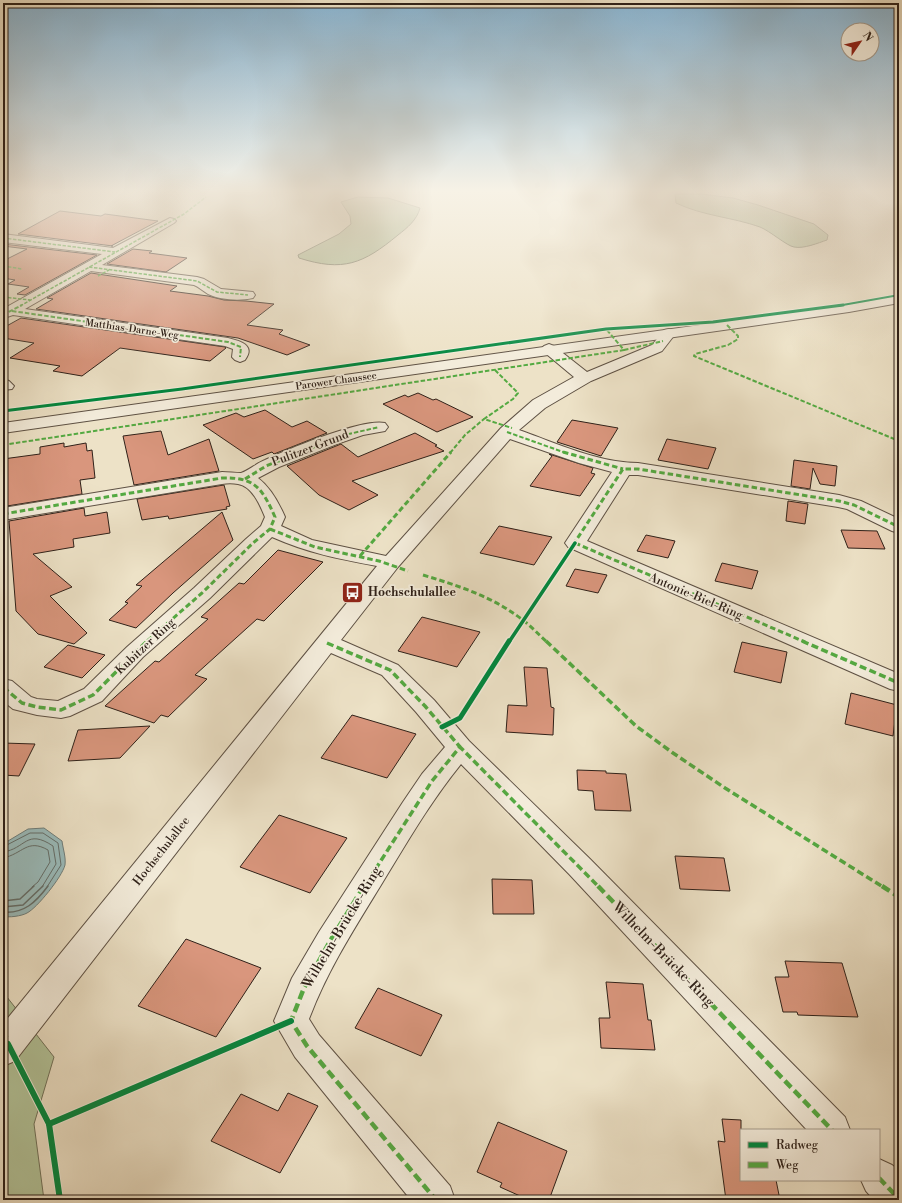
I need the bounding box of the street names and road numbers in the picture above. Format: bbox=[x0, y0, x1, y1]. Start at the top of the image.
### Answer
street label: Matthias-Darne-Weg bbox=[84, 316, 180, 342]
street label: Parower Chaussee bbox=[295, 369, 377, 393]
street label: Pulitzer Grund bbox=[269, 427, 351, 470]
street label: Antonie-Biel-Ring bbox=[646, 570, 746, 623]
street label: Kubitzer Ring bbox=[113, 615, 179, 678]
street label: Hochschulallee bbox=[130, 814, 193, 889]
street label: Wilhelm-Brücke-Ring bbox=[298, 863, 386, 993]
street label: Wilhelm-Brücke-Ring bbox=[608, 898, 719, 1012]

